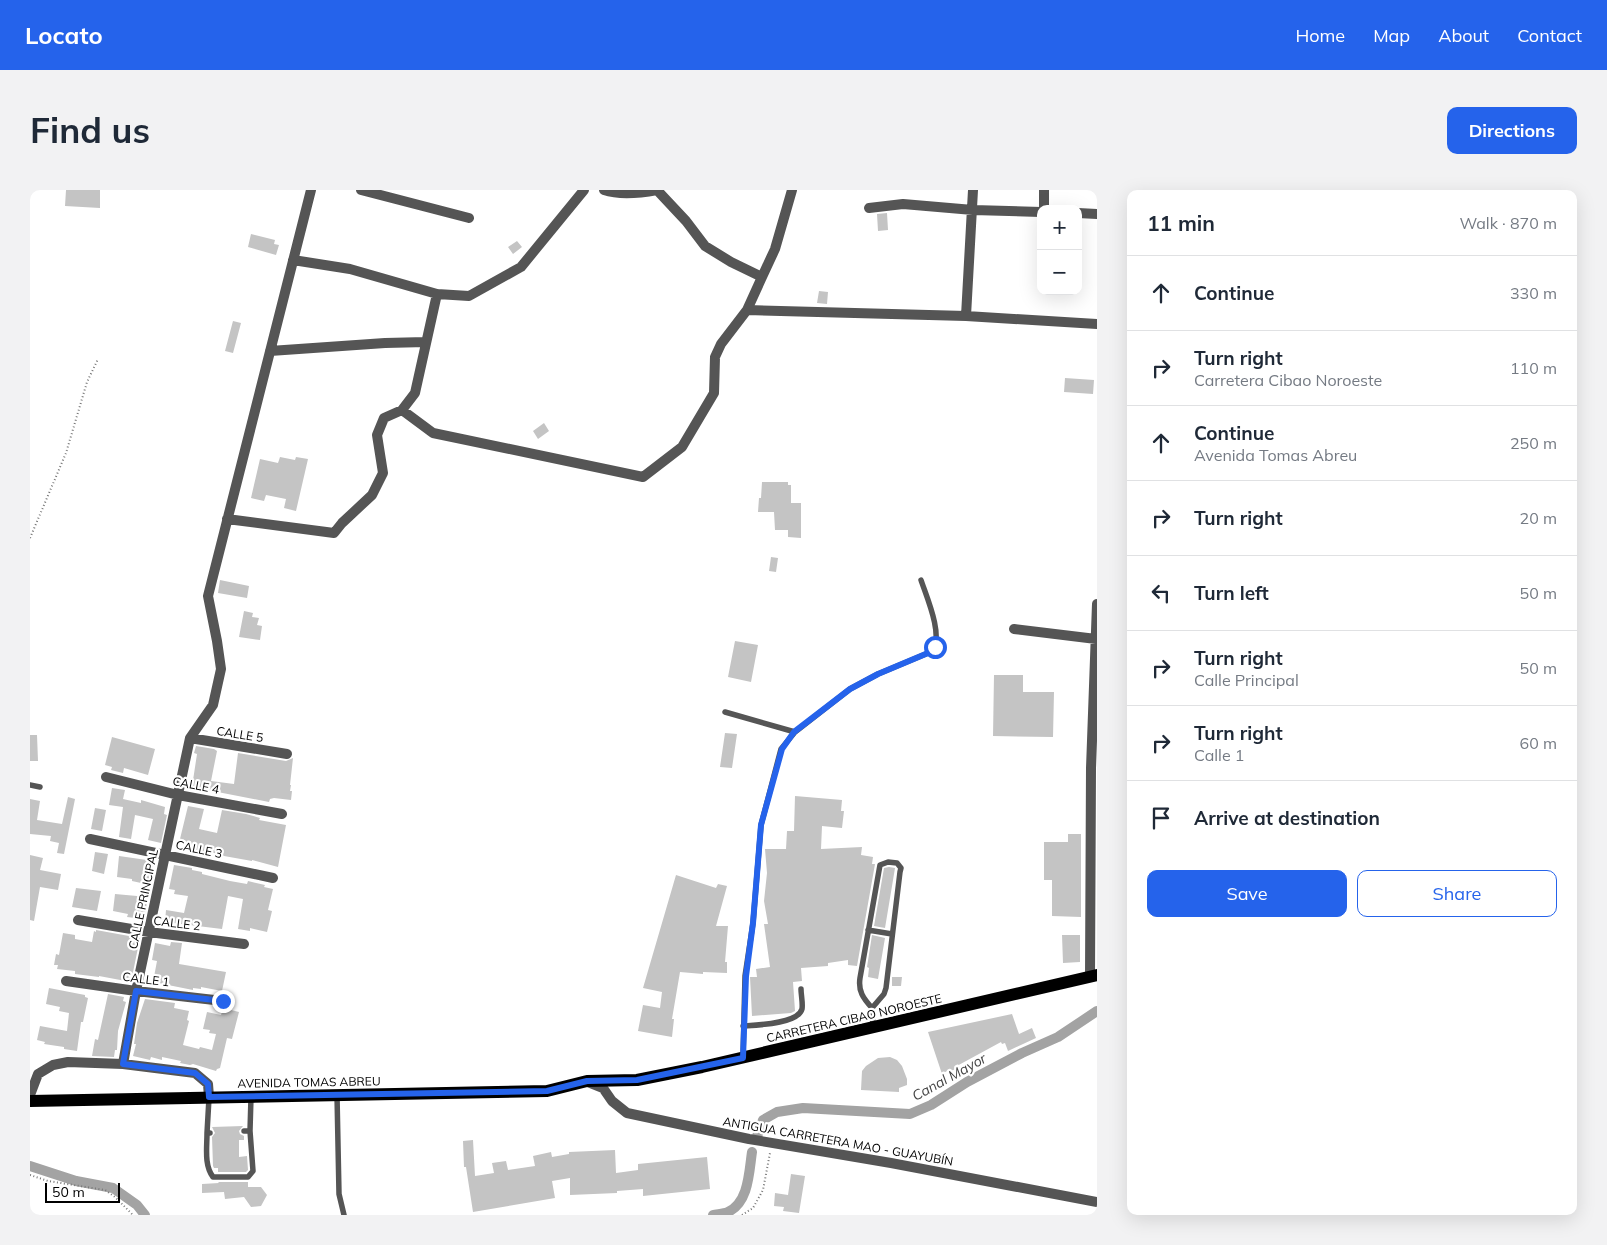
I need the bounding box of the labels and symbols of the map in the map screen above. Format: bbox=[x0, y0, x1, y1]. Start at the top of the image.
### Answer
route start bbox=[924, 636, 947, 659]
street label: CALLE 5 bbox=[215, 723, 265, 745]
street label: CALLE 4 bbox=[171, 773, 221, 797]
street label: CALLE 3 bbox=[174, 837, 224, 861]
street label: CALLE PRINCIPAL bbox=[125, 847, 161, 950]
street label: CALLE 2 bbox=[153, 913, 201, 933]
street label: CALLE 1 bbox=[122, 969, 170, 989]
route end bbox=[212, 990, 235, 1013]
street label: CARRETERA CIBAO NOROESTE bbox=[765, 991, 943, 1045]
water label: Canal Mayor bbox=[909, 1049, 990, 1105]
street label: AVENIDA TOMAS ABREU bbox=[237, 1073, 381, 1091]
street label: ANTIGUA CARRETERA MAO - GUAYUBÍN bbox=[722, 1113, 954, 1169]
scale bar bbox=[45, 1180, 120, 1203]

